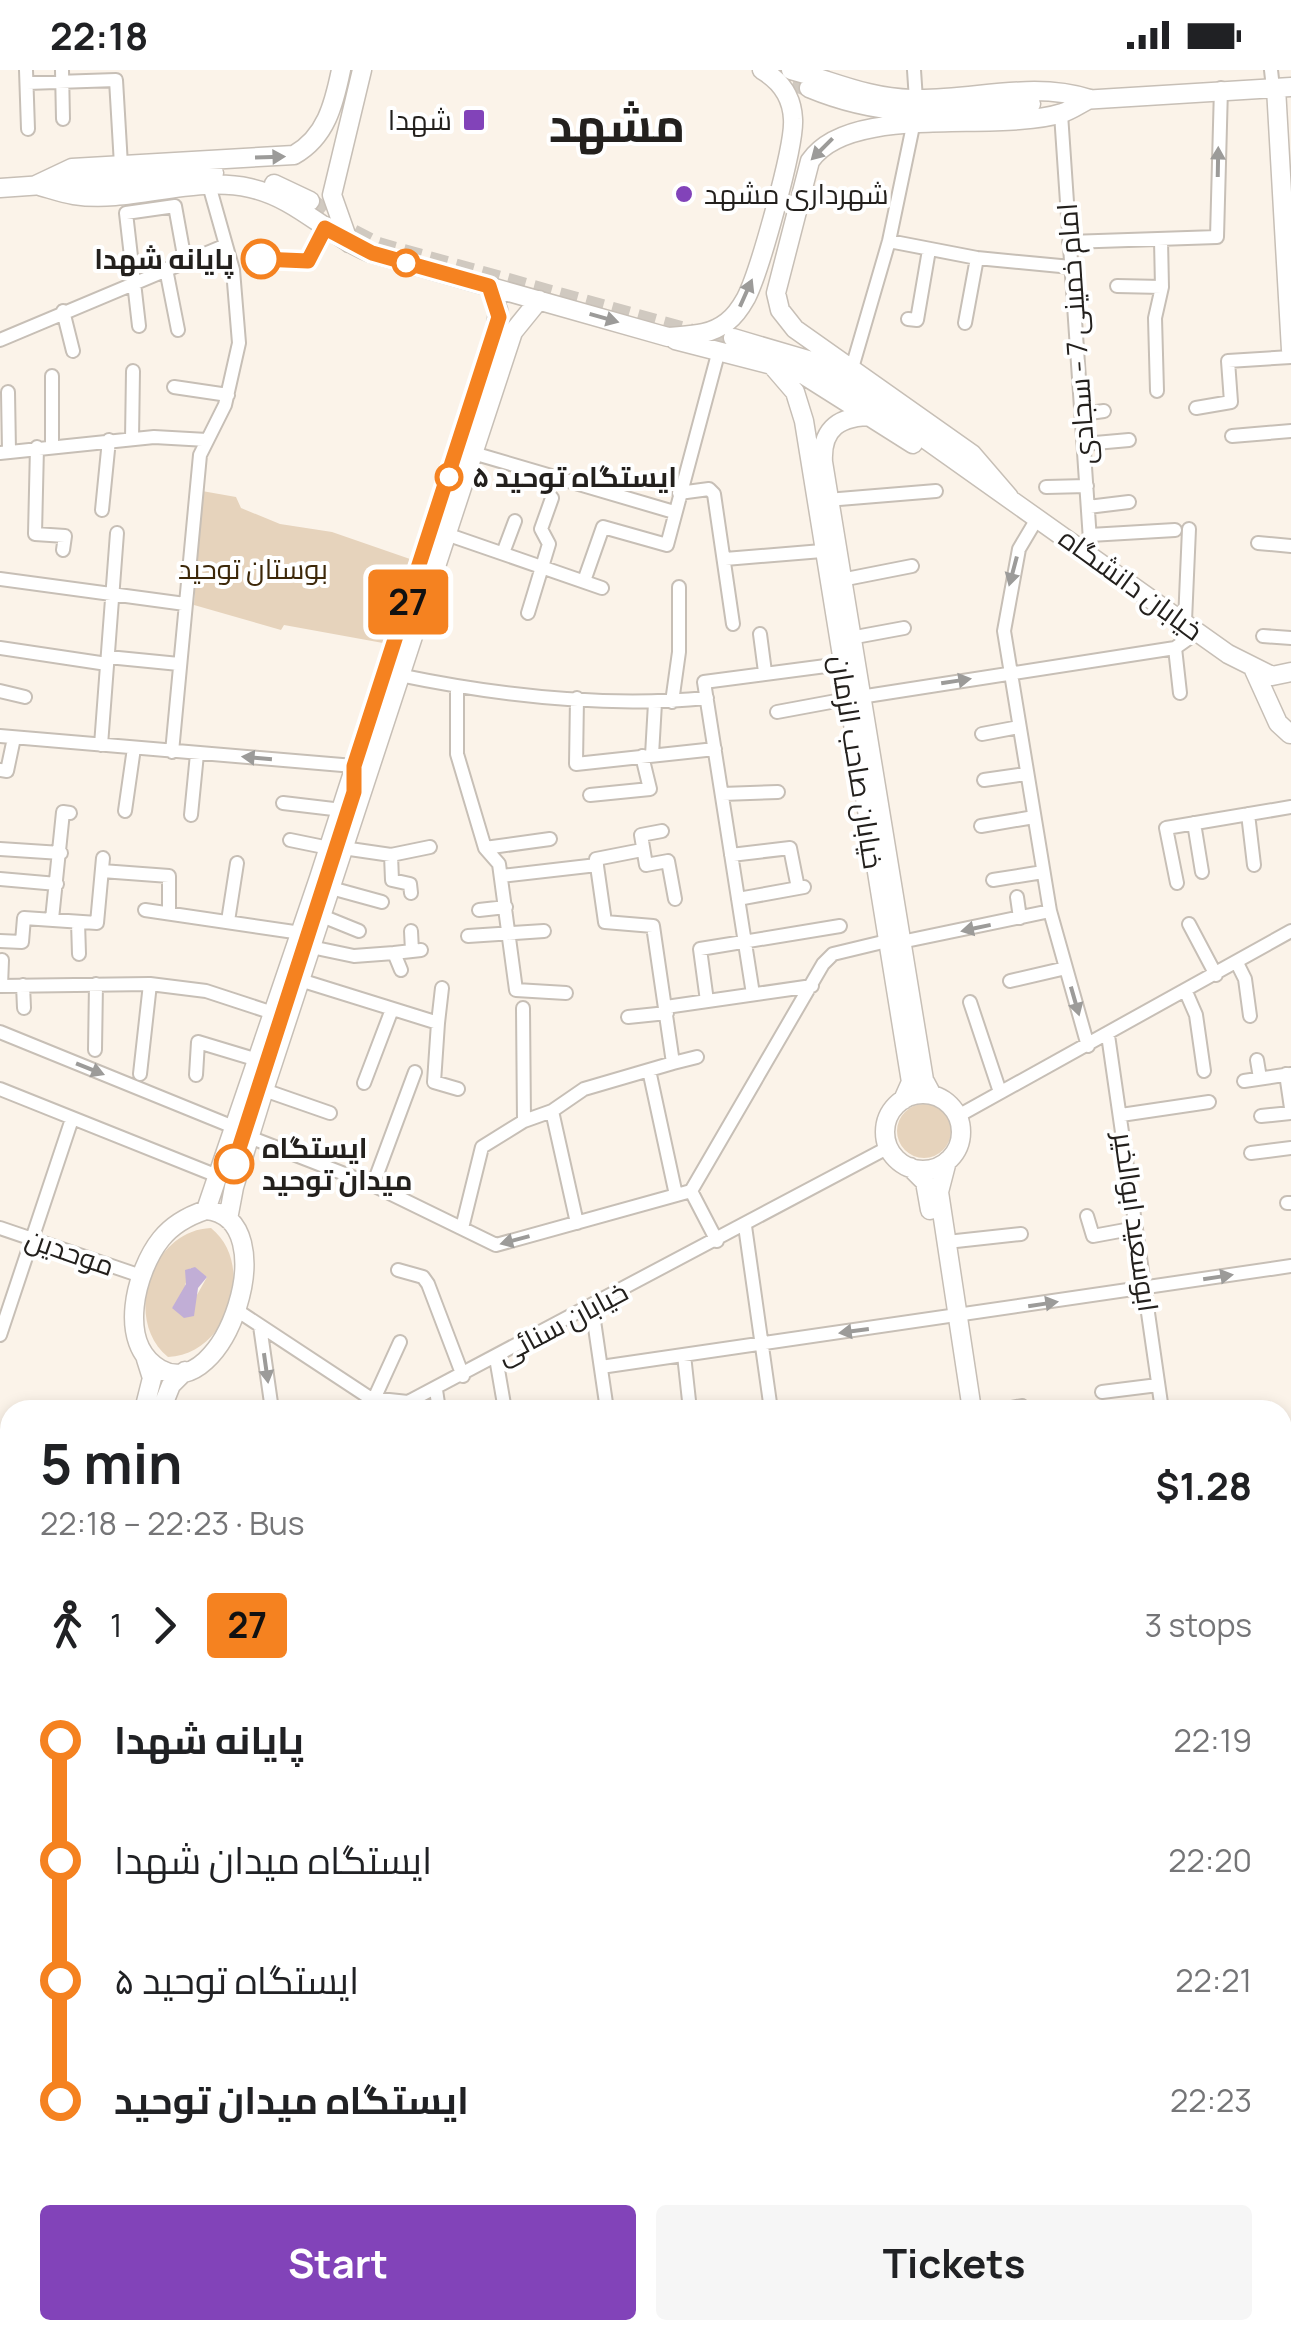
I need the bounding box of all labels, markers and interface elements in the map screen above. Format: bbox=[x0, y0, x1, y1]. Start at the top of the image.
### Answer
text: 22:18 bbox=[50, 9, 148, 61]
district label: مشهد bbox=[549, 91, 685, 156]
place label: شهدا bbox=[388, 100, 452, 138]
marker: شهدا bbox=[461, 107, 487, 133]
one-way arrow bbox=[810, 137, 834, 161]
one-way arrow bbox=[1211, 146, 1227, 178]
one-way arrow bbox=[254, 149, 286, 165]
place label: شهرداری مشهد bbox=[704, 174, 889, 212]
marker: شهرداری مشهد bbox=[673, 183, 695, 205]
street label: امام خمینی 7 - سجادی bbox=[1047, 202, 1105, 466]
place label: پایانه شهدا bbox=[94, 239, 234, 279]
marker: پایانه شهدا bbox=[242, 240, 280, 278]
unlabelled marker bbox=[393, 250, 419, 276]
one-way arrow bbox=[738, 278, 754, 308]
one-way arrow bbox=[588, 311, 619, 327]
place label: ایستگاه توحید ۵ bbox=[472, 457, 677, 495]
marker: ایستگاه توحید ۵ bbox=[436, 464, 462, 490]
street label: خیابان دانشگاه bbox=[1052, 518, 1211, 648]
park label: بوستان توحید bbox=[178, 549, 328, 587]
one-way arrow bbox=[1005, 556, 1021, 587]
line badge: 27 bbox=[363, 570, 453, 634]
text: 27 bbox=[388, 578, 428, 626]
street label: خیابان صاحب الزمان bbox=[822, 652, 894, 871]
one-way arrow bbox=[941, 673, 973, 688]
one-way arrow bbox=[240, 750, 272, 766]
one-way arrow bbox=[960, 920, 991, 936]
one-way arrow bbox=[1068, 986, 1084, 1017]
one-way arrow bbox=[76, 1061, 105, 1077]
place label: ایستگاه میدان توحید bbox=[262, 1128, 412, 1198]
street label: ابوسعید ابوالخیر bbox=[1105, 1128, 1168, 1314]
marker: ایستگاه میدان توحید bbox=[215, 1145, 253, 1183]
street label: موحدین bbox=[21, 1218, 120, 1284]
one-way arrow bbox=[499, 1233, 530, 1248]
one-way arrow bbox=[1203, 1269, 1234, 1285]
street label: خیابان سنائی bbox=[489, 1272, 634, 1373]
one-way arrow bbox=[1028, 1295, 1059, 1311]
one-way arrow bbox=[838, 1324, 869, 1340]
one-way arrow bbox=[259, 1353, 275, 1384]
text: 5 min bbox=[40, 1425, 183, 1501]
text: $1.28 bbox=[1156, 1459, 1252, 1511]
text: 22:18 – 22:23 · Bus bbox=[40, 1501, 305, 1545]
icon: walk bbox=[40, 1598, 95, 1653]
icon: forward bbox=[137, 1598, 192, 1653]
text: 27 bbox=[227, 1601, 267, 1649]
text: 1 bbox=[110, 1603, 122, 1647]
text: 3 stops bbox=[1144, 1603, 1252, 1647]
text: پایانه شهدا bbox=[114, 1713, 304, 1765]
text: 22:19 bbox=[1174, 1718, 1252, 1762]
text: ایستگاه میدان شهدا bbox=[114, 1833, 432, 1885]
text: 22:20 bbox=[1168, 1838, 1252, 1882]
text: ایستگاه توحید ۵ bbox=[114, 1953, 359, 2005]
text: 22:21 bbox=[1175, 1958, 1252, 2002]
text: ایستگاه میدان توحید bbox=[114, 2073, 469, 2125]
text: 22:23 bbox=[1170, 2078, 1252, 2122]
button: Start bbox=[40, 2205, 636, 2320]
button: Tickets bbox=[656, 2205, 1252, 2320]

